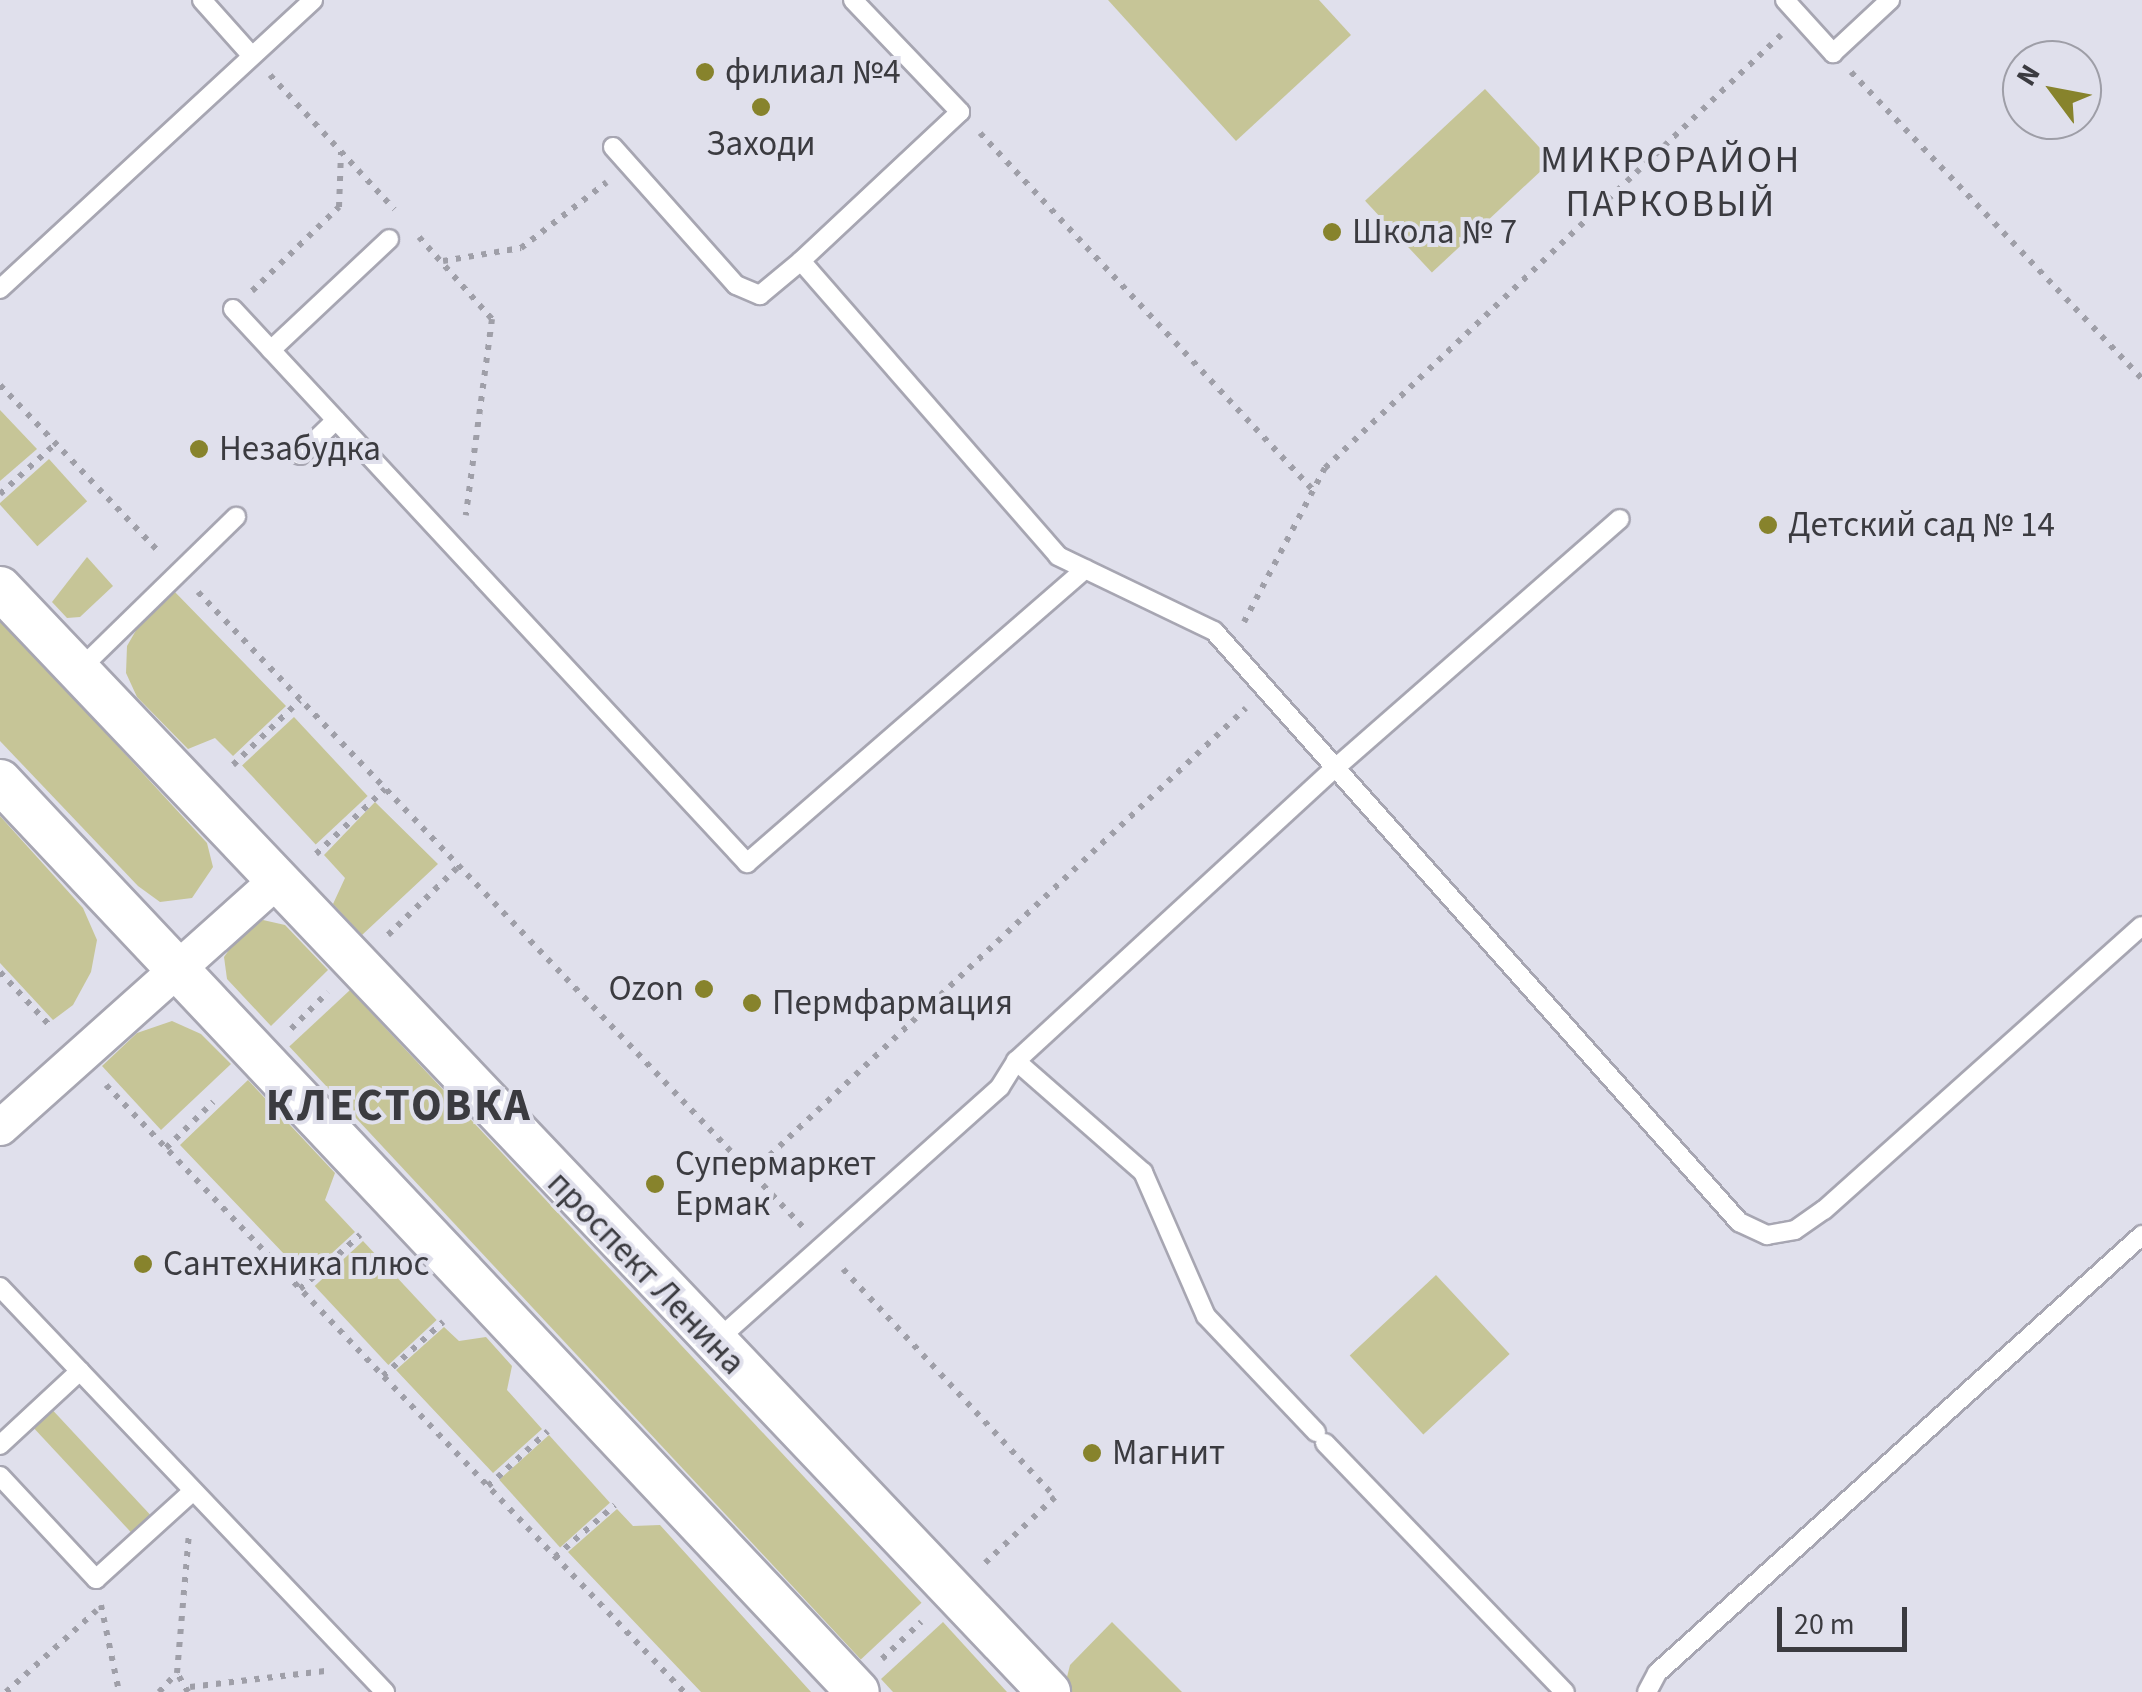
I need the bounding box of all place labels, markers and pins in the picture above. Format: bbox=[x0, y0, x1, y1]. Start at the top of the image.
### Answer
place label: филиал №4 bbox=[725, 51, 901, 93]
marker: филиал №4 bbox=[694, 61, 716, 83]
marker: Заходи bbox=[750, 96, 772, 118]
place label: Заходи bbox=[706, 123, 816, 165]
place label: Школа № 7 bbox=[1352, 211, 1517, 253]
marker: Школа № 7 bbox=[1321, 221, 1343, 243]
place label: Незабудка bbox=[219, 428, 381, 470]
marker: Незабудка bbox=[188, 438, 210, 460]
place label: Детский сад № 14 bbox=[1788, 504, 2055, 546]
marker: Детский сад № 14 bbox=[1757, 514, 1779, 536]
place label: Ozon bbox=[608, 968, 684, 1010]
marker: Ozon bbox=[693, 978, 715, 1000]
place label: Пермфармация bbox=[772, 982, 1013, 1024]
marker: Пермфармация bbox=[741, 992, 763, 1014]
place label: Супермаркет Ермак bbox=[675, 1143, 876, 1225]
marker: Супермаркет Ермак bbox=[644, 1173, 666, 1195]
place label: Сантехника плюс bbox=[163, 1243, 429, 1285]
marker: Сантехника плюс bbox=[132, 1253, 154, 1275]
place label: Магнит bbox=[1112, 1432, 1225, 1474]
marker: Магнит bbox=[1081, 1442, 1103, 1464]

